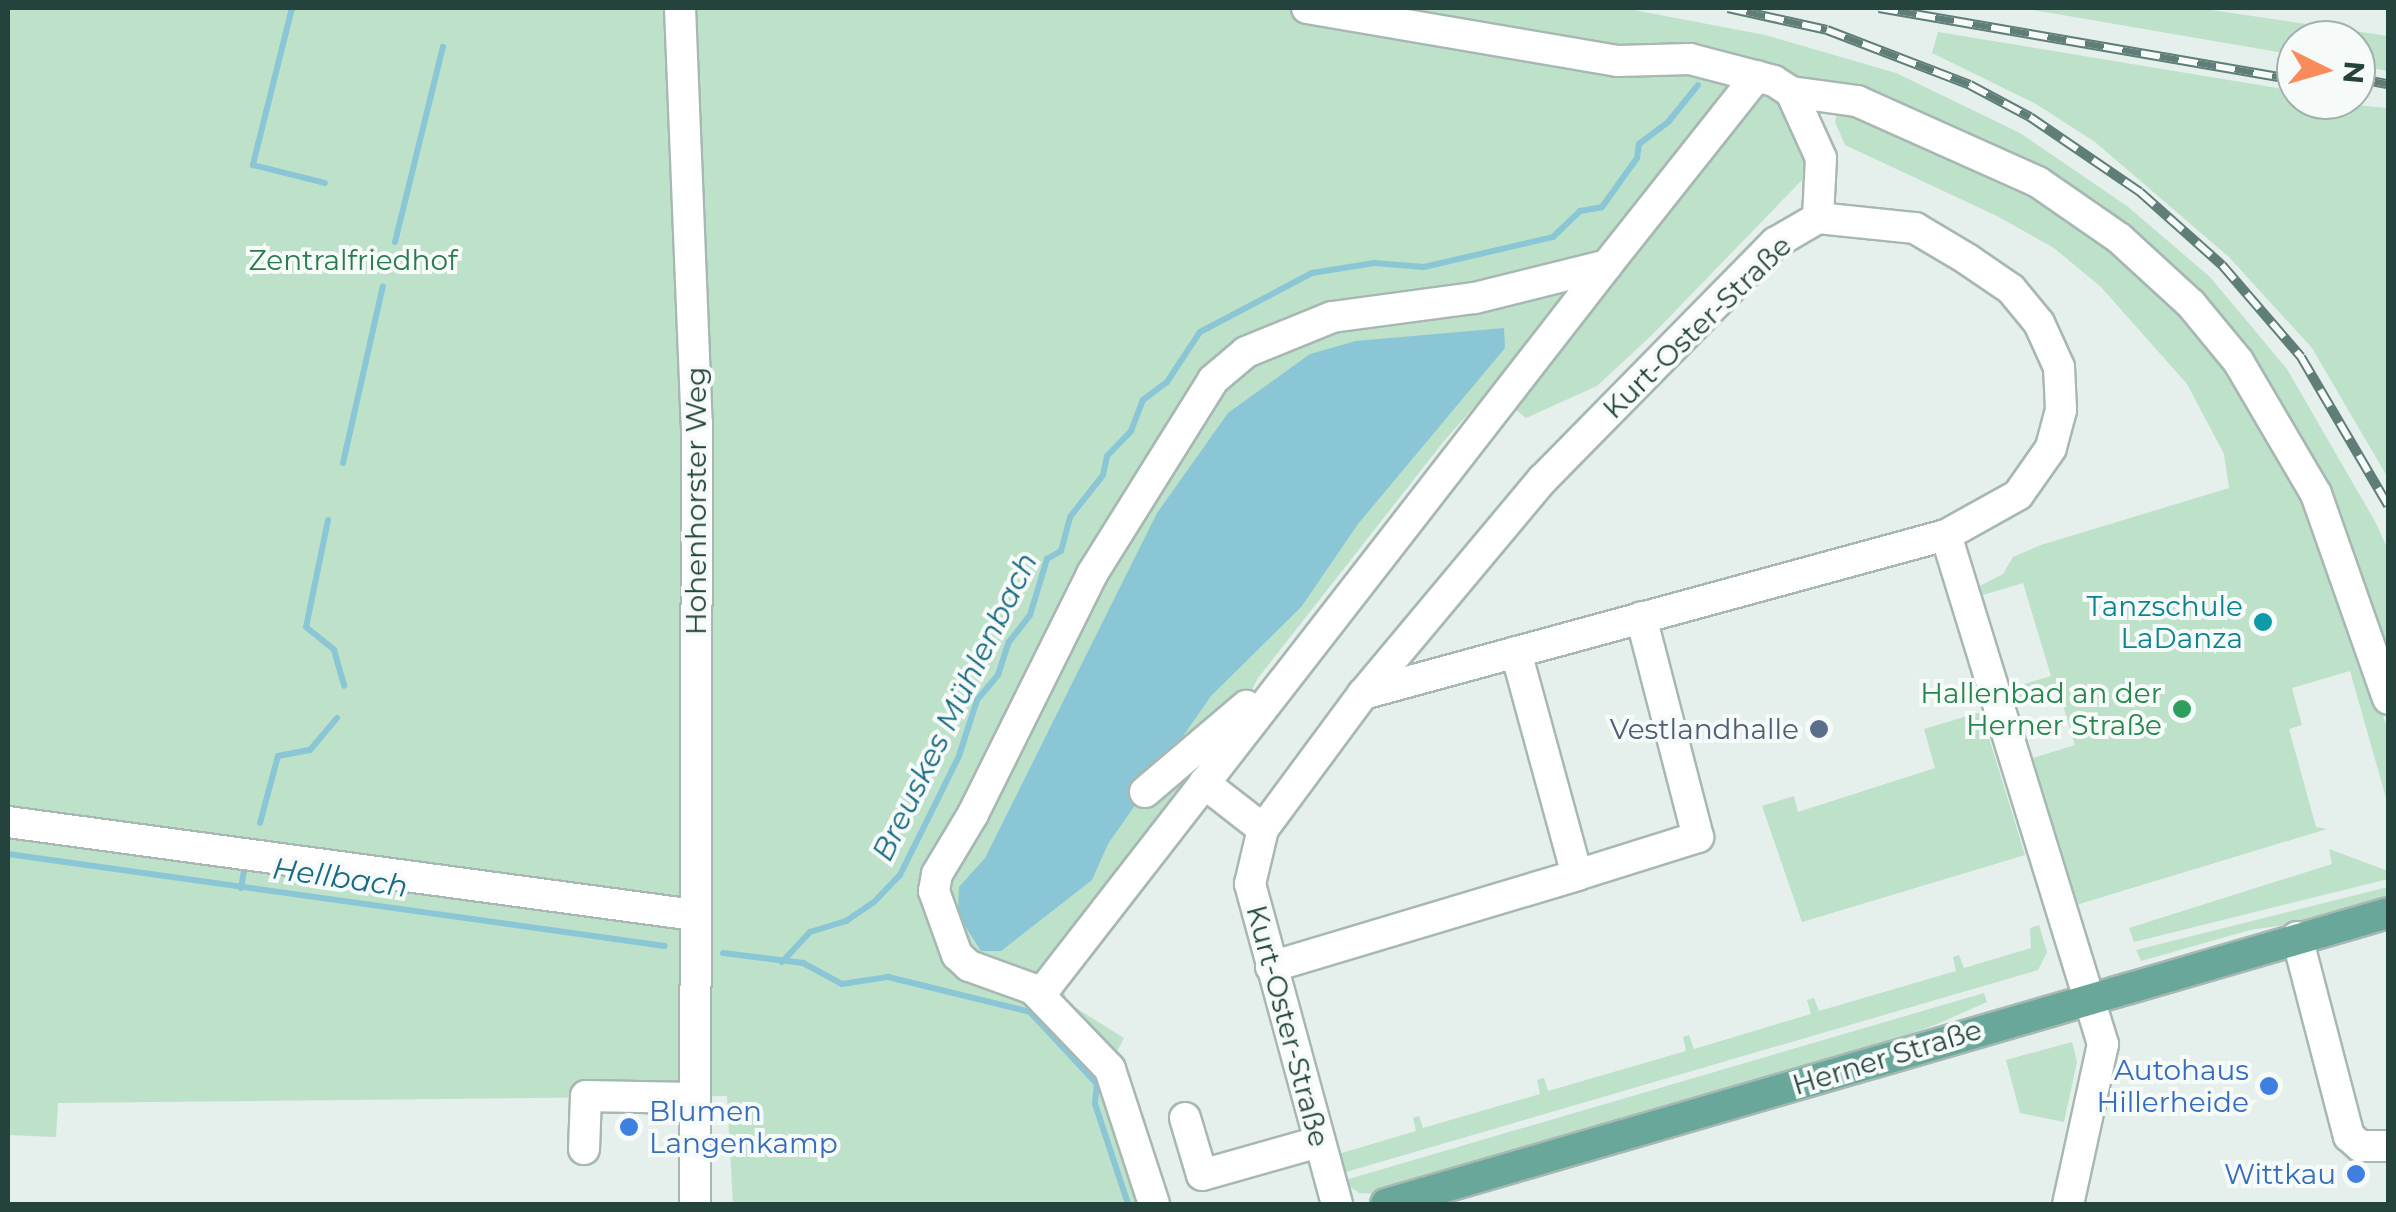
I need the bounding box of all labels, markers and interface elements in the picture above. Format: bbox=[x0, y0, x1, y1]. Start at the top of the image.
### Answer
north arrow bbox=[2276, 20, 2376, 120]
text: N bbox=[2336, 60, 2372, 85]
street label: Kurt-Oster-Straße bbox=[1596, 229, 1798, 425]
park label: Zentralfriedhof bbox=[248, 243, 458, 277]
street label: Hohenhorster Weg bbox=[679, 367, 713, 635]
water label: Breuskes Mühlenbach bbox=[865, 547, 1045, 867]
place label: Tanzschule LaDanza bbox=[2087, 589, 2243, 655]
marker: Tanzschule LaDanza bbox=[2252, 611, 2274, 633]
place label: Hallenbad an der Herner Straße bbox=[1920, 676, 2162, 742]
marker: Hallenbad an der Herner Straße bbox=[2171, 698, 2193, 720]
place label: Vestlandhalle bbox=[1610, 712, 1799, 746]
marker: Vestlandhalle bbox=[1808, 718, 1830, 740]
water label: Hellbach bbox=[270, 851, 410, 905]
street label: Kurt-Oster-Straße bbox=[1240, 902, 1336, 1150]
street label: Herner Straße bbox=[1788, 1012, 1986, 1102]
place label: Autohaus Hillerheide bbox=[2096, 1053, 2249, 1119]
marker: Autohaus Hillerheide bbox=[2258, 1075, 2280, 1097]
place label: Blumen Langenkamp bbox=[649, 1094, 838, 1160]
marker: Blumen Langenkamp bbox=[618, 1116, 640, 1138]
place label: Wittkau bbox=[2224, 1157, 2336, 1191]
marker: Wittkau bbox=[2345, 1163, 2367, 1185]

